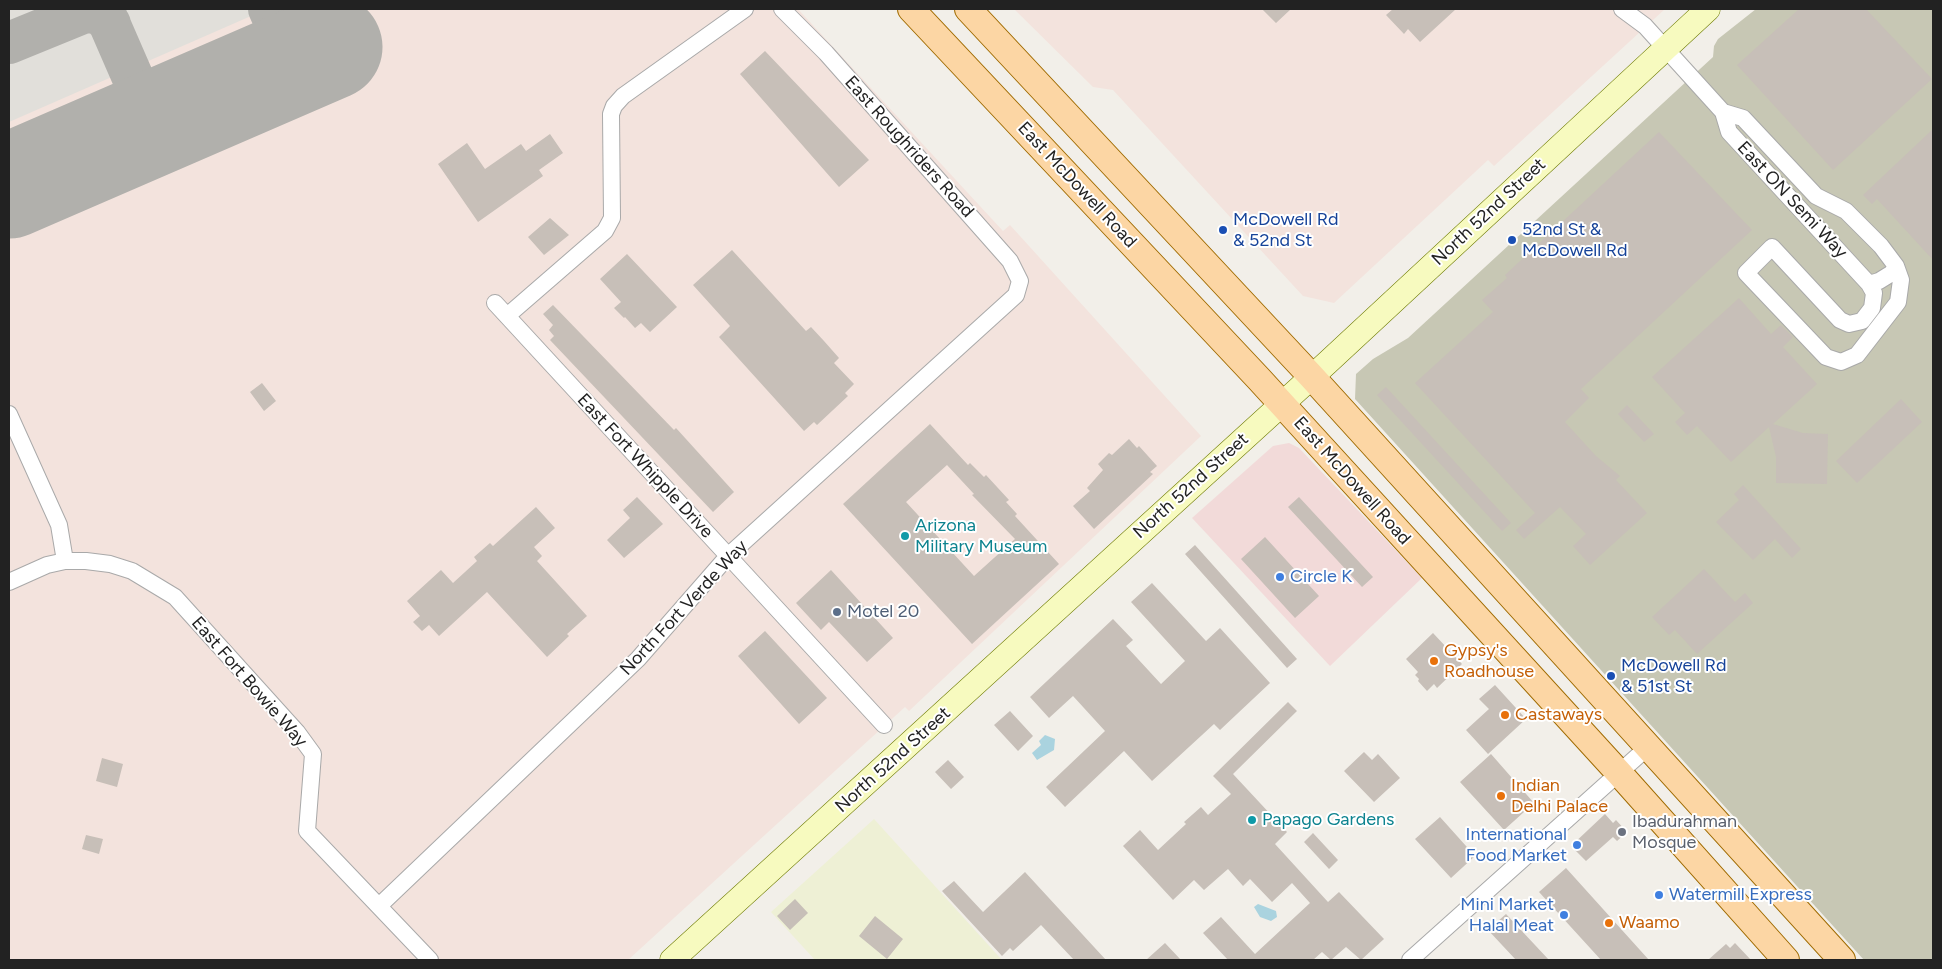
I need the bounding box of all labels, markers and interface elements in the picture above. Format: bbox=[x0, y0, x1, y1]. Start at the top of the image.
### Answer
street label: East Roughriders Road bbox=[840, 72, 978, 222]
street label: East McDowell Road bbox=[1013, 117, 1141, 253]
street label: East ON Semi Way bbox=[1732, 137, 1852, 263]
street label: North 52nd Street bbox=[1428, 154, 1550, 270]
place label: McDowell Rd & 52nd St bbox=[1233, 209, 1338, 252]
place label: 52nd St & McDowell Rd bbox=[1522, 219, 1627, 262]
marker: McDowell Rd & 52nd St bbox=[1217, 224, 1229, 236]
marker: 52nd St & McDowell Rd bbox=[1506, 234, 1518, 246]
street label: East Fort Whipple Drive bbox=[572, 389, 718, 543]
street label: East McDowell Road bbox=[1289, 413, 1415, 549]
street label: North 52nd Street bbox=[1129, 429, 1253, 543]
place label: Arizona Military Museum bbox=[915, 515, 1047, 558]
marker: Arizona Military Museum bbox=[899, 530, 911, 542]
street label: North Fort Verde Way bbox=[616, 536, 752, 680]
place label: Circle K bbox=[1290, 566, 1352, 588]
marker: Circle K bbox=[1274, 571, 1286, 583]
place label: Motel 20 bbox=[847, 601, 919, 623]
marker: Motel 20 bbox=[831, 606, 843, 618]
street label: East Fort Bowie Way bbox=[186, 612, 312, 752]
place label: Gypsy's Roadhouse bbox=[1444, 640, 1534, 682]
marker: Gypsy's Roadhouse bbox=[1428, 655, 1440, 667]
place label: McDowell Rd & 51st St bbox=[1621, 655, 1726, 698]
marker: McDowell Rd & 51st St bbox=[1605, 670, 1617, 682]
street label: North 52nd Street bbox=[831, 703, 955, 817]
place label: Castaways bbox=[1515, 704, 1602, 726]
marker: Castaways bbox=[1499, 709, 1511, 721]
place label: Indian Delhi Palace bbox=[1511, 775, 1608, 818]
marker: Indian Delhi Palace bbox=[1495, 790, 1507, 802]
place label: Papago Gardens bbox=[1262, 809, 1394, 831]
place label: Ibadurahman Mosque bbox=[1632, 811, 1737, 854]
marker: Papago Gardens bbox=[1246, 814, 1258, 826]
place label: International Food Market bbox=[1466, 824, 1567, 866]
marker: Ibadurahman Mosque bbox=[1616, 826, 1628, 838]
marker: International Food Market bbox=[1571, 839, 1583, 851]
place label: Watermill Express bbox=[1669, 884, 1812, 906]
marker: Watermill Express bbox=[1653, 889, 1665, 901]
place label: Mini Market Halal Meat bbox=[1460, 894, 1554, 936]
marker: Mini Market Halal Meat bbox=[1558, 909, 1570, 921]
place label: Waamo bbox=[1619, 912, 1680, 934]
marker: Waamo bbox=[1603, 917, 1615, 929]

